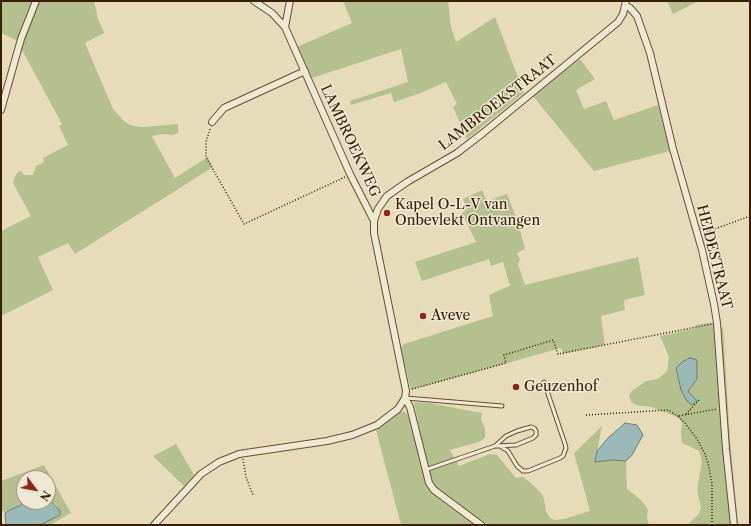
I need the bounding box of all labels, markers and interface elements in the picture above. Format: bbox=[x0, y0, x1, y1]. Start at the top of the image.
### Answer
street label: LAMBROEKSTRAAT bbox=[436, 52, 560, 154]
street label: LAMBROEKWEG bbox=[317, 82, 383, 200]
place label: Kapel O-L-V van Onbevlekt Ontvangen bbox=[395, 197, 540, 230]
street label: HEIDESTRAAT bbox=[693, 203, 735, 311]
marker: Kapel O-L-V van Onbevlekt Ontvangen bbox=[382, 208, 392, 218]
place label: Aveve bbox=[431, 308, 470, 324]
marker: Aveve bbox=[418, 311, 428, 321]
place label: Geuzenhof bbox=[524, 379, 598, 395]
marker: Geuzenhof bbox=[511, 382, 521, 392]
north arrow bbox=[16, 470, 56, 510]
text: N bbox=[37, 488, 54, 504]

